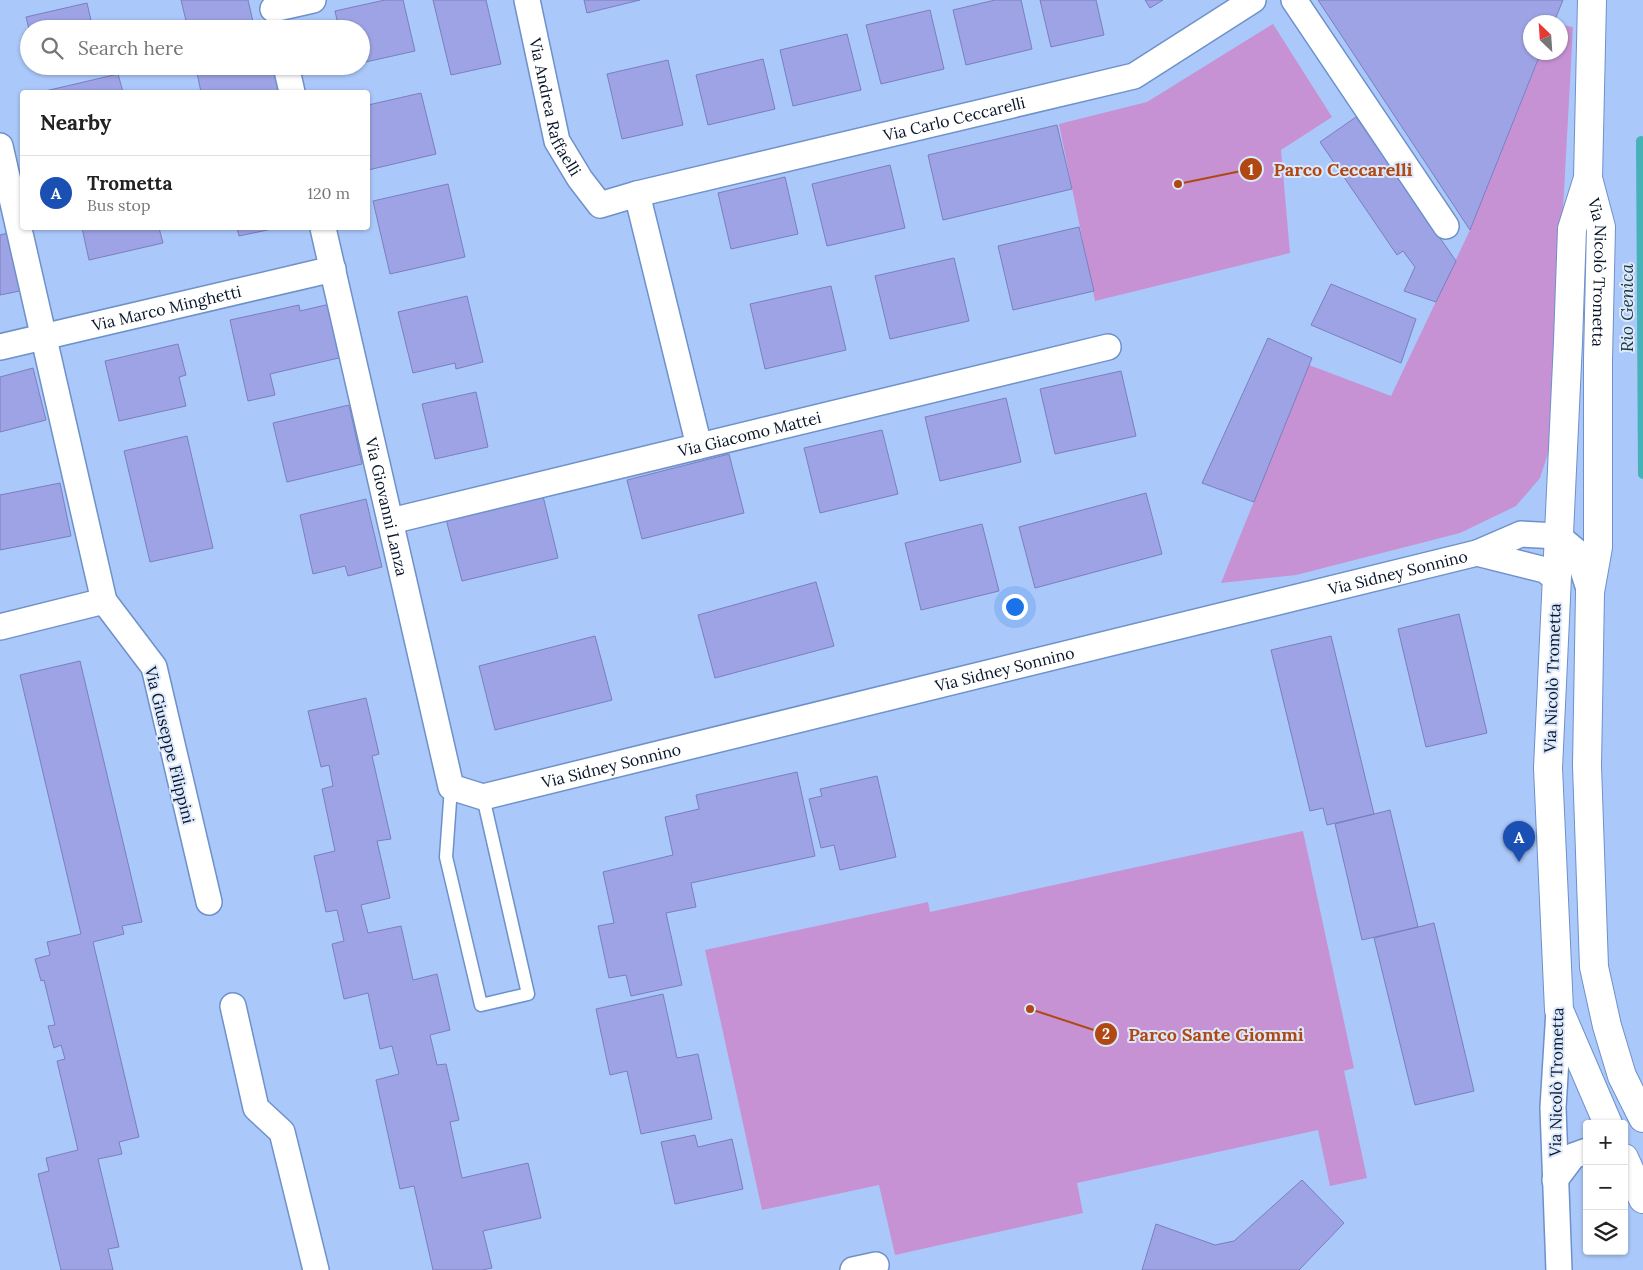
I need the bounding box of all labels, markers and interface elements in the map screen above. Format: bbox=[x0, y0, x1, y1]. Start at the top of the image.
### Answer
north arrow bbox=[1523, 15, 1568, 60]
search box bbox=[20, 20, 370, 75]
icon: search bbox=[38, 34, 66, 62]
street label: Via Andrea Raffaelli bbox=[525, 35, 586, 179]
text: Search here bbox=[78, 36, 184, 60]
street label: Via Carlo Ceccarelli bbox=[880, 92, 1027, 145]
text: Nearby bbox=[40, 109, 111, 136]
callout: Parco Ceccarelli bbox=[1238, 153, 1422, 186]
text: Parco Ceccarelli bbox=[1274, 158, 1413, 181]
text: 1 bbox=[1248, 160, 1254, 179]
text: Trometta bbox=[87, 171, 172, 195]
text: A bbox=[51, 183, 61, 203]
text: 120 m bbox=[307, 183, 350, 203]
text: Bus stop bbox=[87, 195, 151, 215]
street label: Via Nicolò Trometta bbox=[1584, 195, 1611, 347]
water label: Rio Genica bbox=[1615, 264, 1638, 352]
street label: Via Marco Minghetti bbox=[89, 281, 243, 335]
street label: Via Giacomo Mattei bbox=[675, 407, 823, 461]
street label: Via Giovanni Lanza bbox=[361, 435, 412, 578]
street label: Via Sidney Sonnino bbox=[1325, 546, 1470, 599]
your location bbox=[1002, 594, 1028, 620]
street label: Via Nicolò Trometta bbox=[1539, 603, 1565, 754]
street label: Via Sidney Sonnino bbox=[932, 642, 1076, 696]
street label: Via Giuseppe Filippini bbox=[141, 663, 199, 826]
street label: Via Sidney Sonnino bbox=[539, 739, 683, 792]
pin: A bbox=[1503, 821, 1535, 862]
street label: Via Nicolò Trometta bbox=[1545, 1007, 1567, 1158]
callout: Parco Sante Giommi bbox=[1093, 1018, 1313, 1051]
text: Parco Sante Giommi bbox=[1128, 1023, 1304, 1046]
text: 2 bbox=[1102, 1024, 1110, 1043]
map controls bbox=[1583, 1120, 1628, 1255]
button: + bbox=[1583, 1120, 1628, 1165]
button: − bbox=[1583, 1165, 1628, 1210]
button: layers bbox=[1583, 1210, 1628, 1255]

